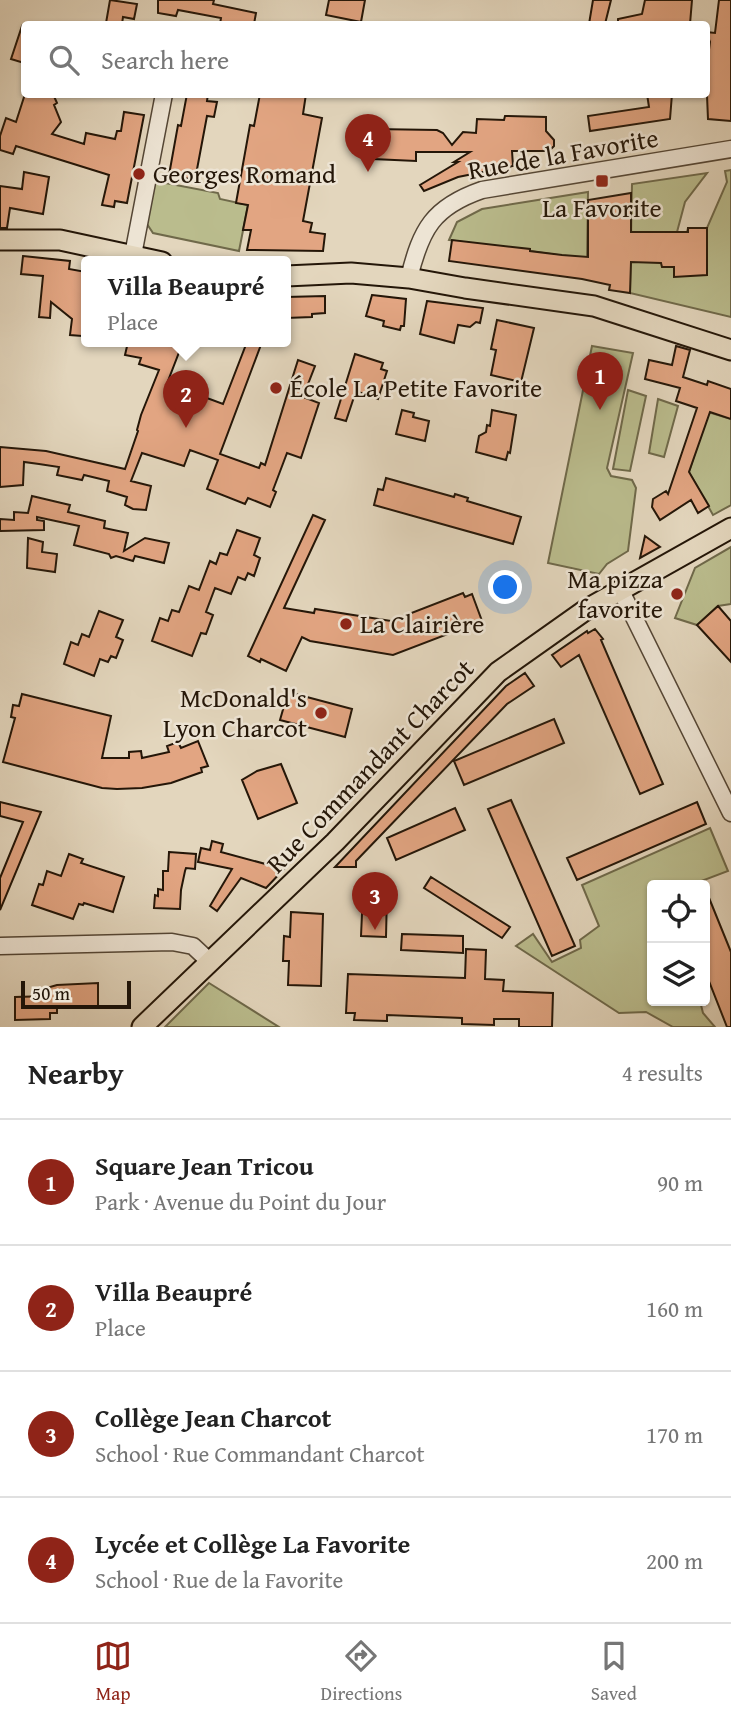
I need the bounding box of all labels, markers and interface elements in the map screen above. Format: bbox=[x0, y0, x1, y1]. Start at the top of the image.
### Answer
search box bbox=[21, 21, 710, 98]
text: Search here bbox=[101, 40, 229, 79]
icon: search bbox=[45, 41, 83, 79]
pin: 4 bbox=[345, 114, 391, 172]
street label: Rue de la Favorite bbox=[465, 118, 661, 189]
place label: Georges Romand bbox=[153, 154, 336, 193]
marker: Georges Romand bbox=[131, 166, 147, 182]
marker: La Favorite bbox=[594, 173, 610, 189]
place label: La Favorite bbox=[542, 188, 662, 227]
popup bbox=[81, 256, 291, 347]
text: Villa Beaupré bbox=[107, 266, 265, 305]
text: Place bbox=[107, 305, 158, 338]
pin: 1 bbox=[577, 352, 623, 410]
place label: École La Petite Favorite bbox=[290, 368, 542, 407]
pin: 2 bbox=[163, 370, 209, 428]
marker: École La Petite Favorite bbox=[268, 380, 284, 396]
place label: Ma pizza favorite bbox=[567, 559, 664, 628]
your location bbox=[488, 570, 522, 604]
marker: Ma pizza favorite bbox=[669, 586, 685, 602]
place label: La Clairière bbox=[360, 604, 484, 643]
marker: La Clairière bbox=[338, 616, 354, 632]
street label: Rue Commandant Charcot bbox=[257, 650, 483, 882]
place label: McDonald's Lyon Charcot bbox=[163, 678, 307, 747]
marker: McDonald's Lyon Charcot bbox=[313, 705, 329, 721]
pin: 3 bbox=[352, 872, 398, 930]
map controls bbox=[647, 880, 710, 1006]
button: locate bbox=[647, 880, 710, 943]
button: layers bbox=[647, 943, 710, 1006]
scale bar bbox=[21, 978, 131, 1010]
text: 50 m bbox=[32, 979, 70, 1007]
text: Nearby bbox=[28, 1051, 124, 1095]
text: 4 results bbox=[622, 1056, 703, 1089]
text: Square Jean Tricou bbox=[95, 1146, 314, 1185]
text: 1 bbox=[45, 1166, 57, 1199]
text: 90 m bbox=[657, 1166, 703, 1199]
text: Park · Avenue du Point du Jour bbox=[95, 1185, 386, 1218]
text: Villa Beaupré bbox=[95, 1272, 252, 1311]
text: 2 bbox=[45, 1292, 57, 1325]
text: 160 m bbox=[646, 1292, 703, 1325]
text: Place bbox=[95, 1311, 146, 1344]
text: Collège Jean Charcot bbox=[95, 1398, 331, 1437]
text: 3 bbox=[45, 1418, 57, 1451]
text: 170 m bbox=[646, 1418, 703, 1451]
text: School · Rue Commandant Charcot bbox=[95, 1437, 425, 1470]
text: Lycée et Collège La Favorite bbox=[95, 1524, 410, 1563]
text: 4 bbox=[45, 1544, 57, 1577]
text: 200 m bbox=[646, 1544, 703, 1577]
text: School · Rue de la Favorite bbox=[95, 1563, 343, 1596]
tab: Map bbox=[94, 1637, 132, 1707]
tab: Directions bbox=[321, 1637, 402, 1707]
tab: Saved bbox=[591, 1637, 637, 1707]

